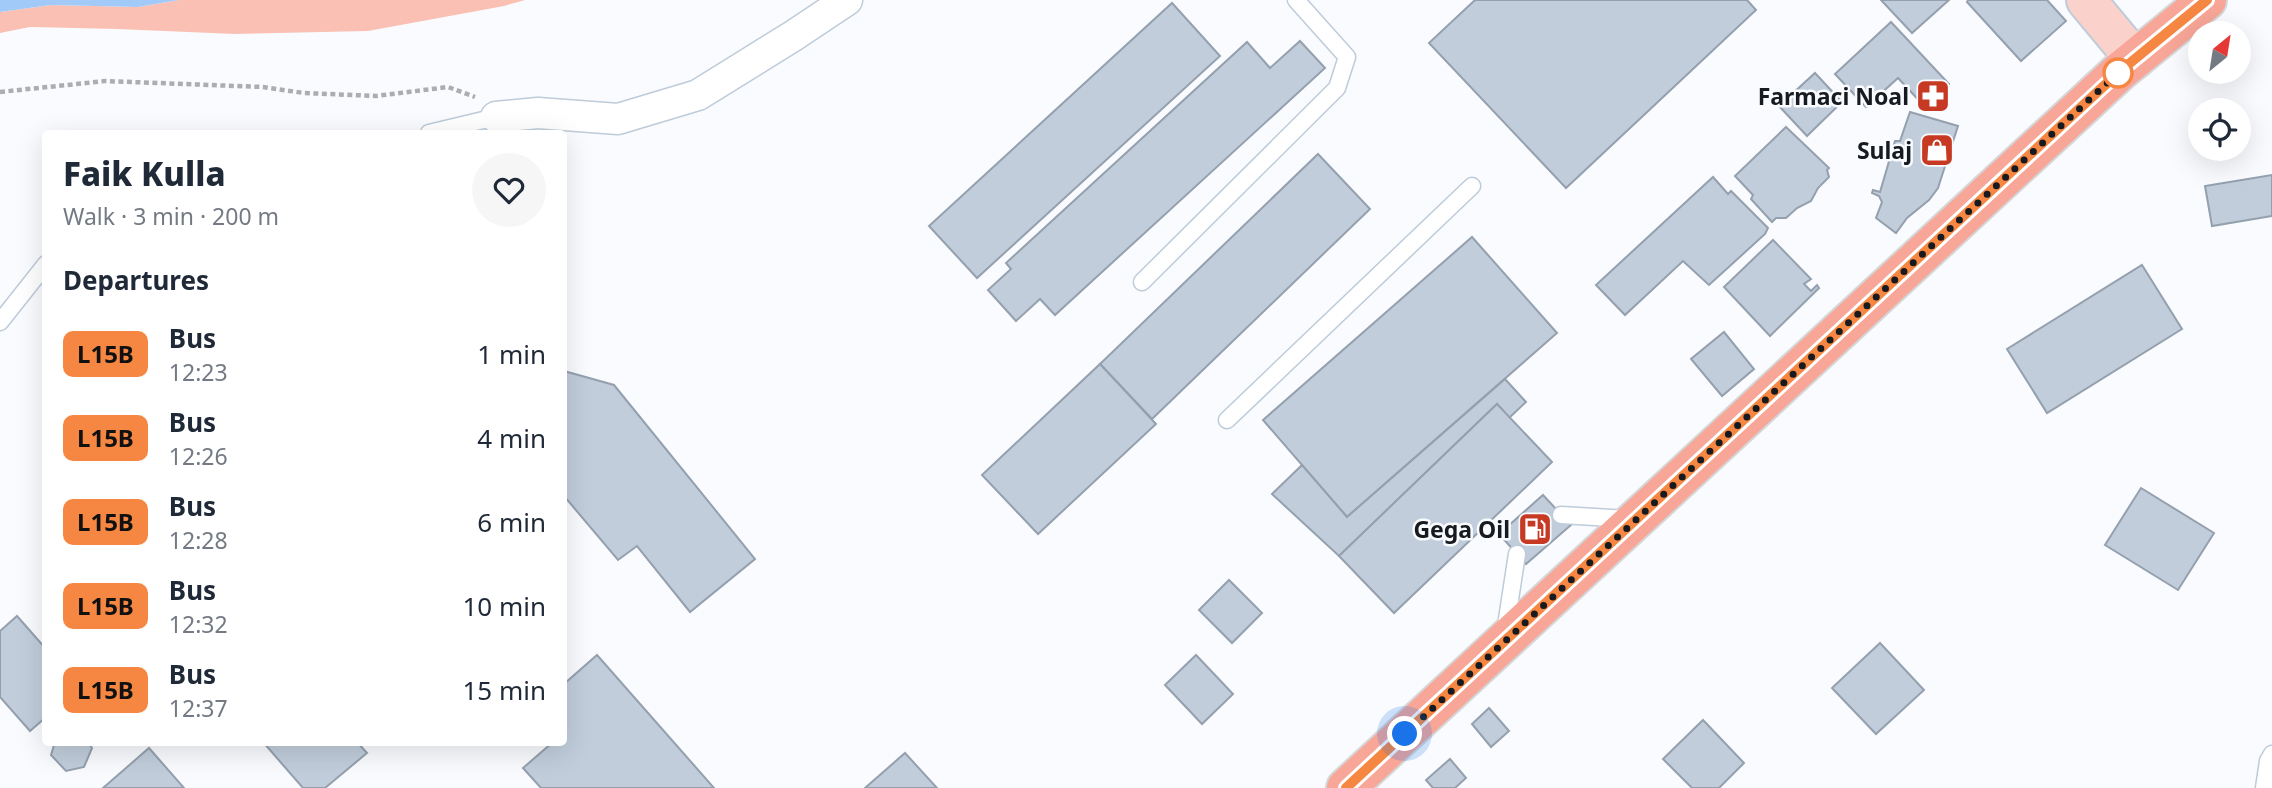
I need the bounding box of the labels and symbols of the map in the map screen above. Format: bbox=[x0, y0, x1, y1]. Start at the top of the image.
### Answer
north arrow bbox=[2188, 21, 2250, 84]
unlabelled marker bbox=[2103, 58, 2133, 88]
pharmacy icon: Farmaci Noal bbox=[1914, 77, 1952, 115]
place label: Farmaci Noal bbox=[1758, 80, 1909, 112]
shop icon: Sulaj bbox=[1918, 131, 1956, 169]
place label: Sulaj bbox=[1857, 134, 1912, 166]
fuel station icon: Gega Oil bbox=[1516, 510, 1554, 548]
place label: Gega Oil bbox=[1413, 513, 1510, 545]
your location bbox=[1387, 716, 1422, 751]

